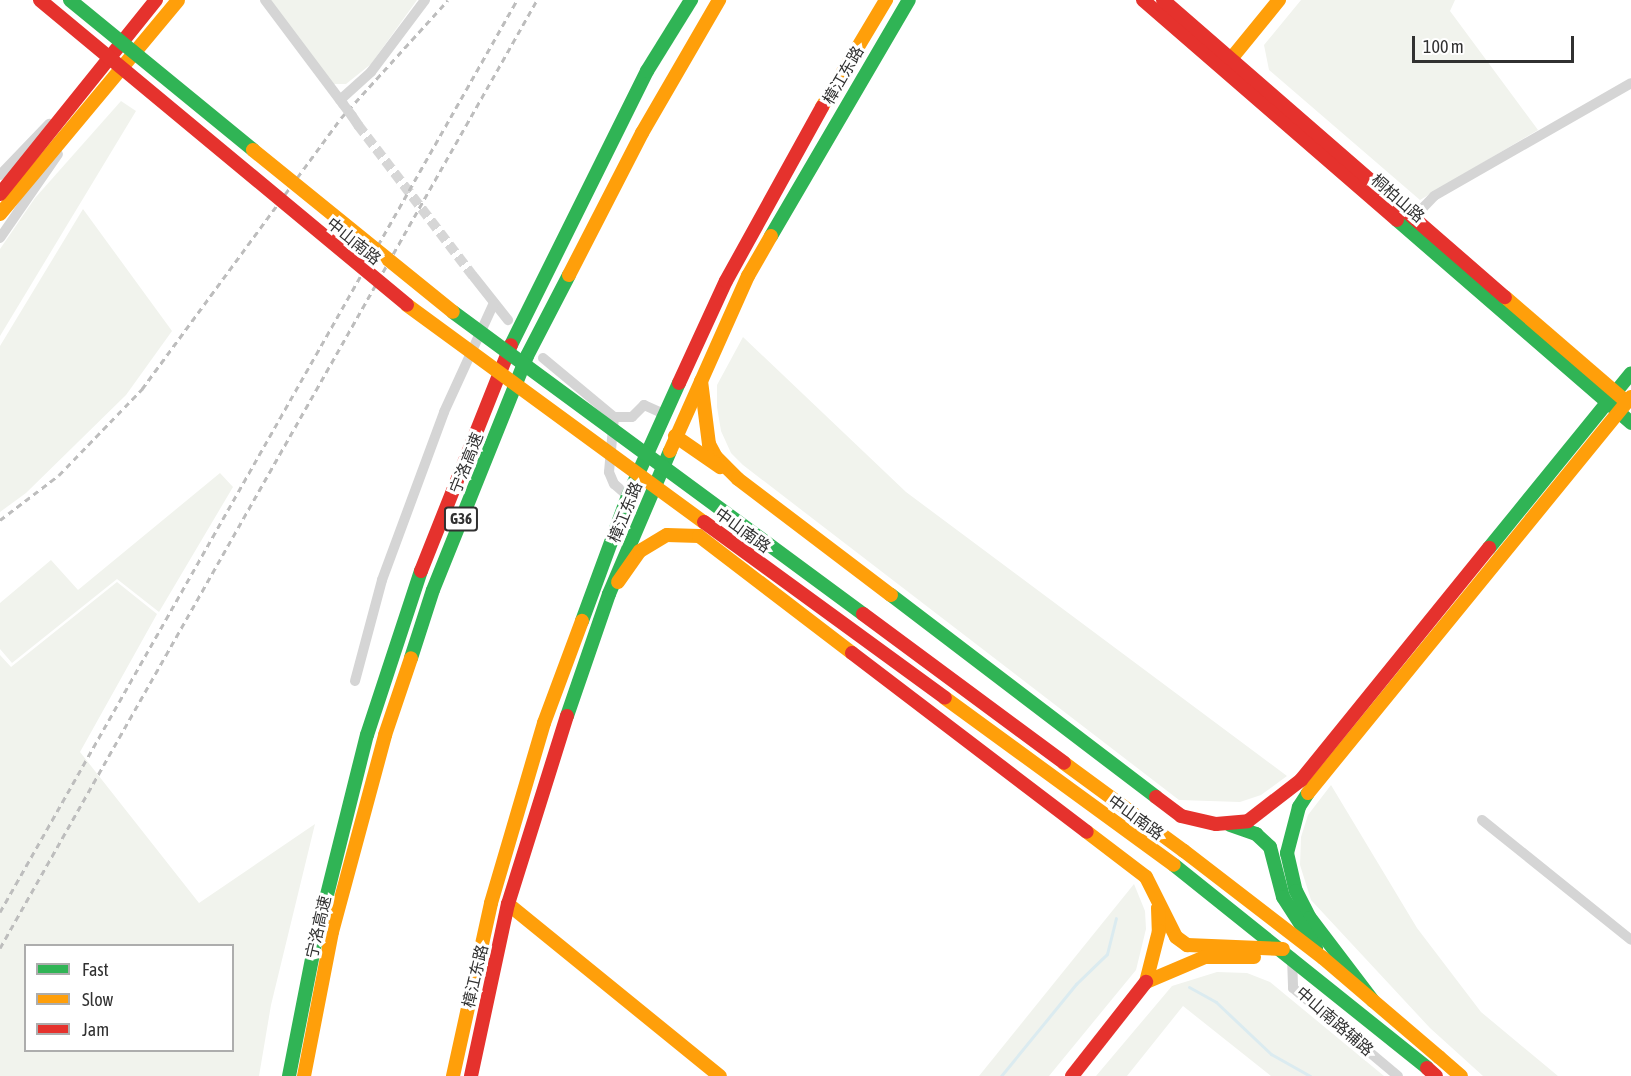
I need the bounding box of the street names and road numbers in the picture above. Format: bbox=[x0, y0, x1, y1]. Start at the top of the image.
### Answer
street label: 樟江东路 bbox=[819, 42, 867, 108]
street label: 桐柏山路 bbox=[1368, 170, 1428, 226]
street label: 中山南路 bbox=[323, 213, 385, 269]
street label: 宁洛高速 bbox=[445, 430, 487, 496]
street label: 樟江东路 bbox=[604, 479, 646, 545]
street label: 中山南路 bbox=[711, 503, 775, 557]
road number: G36 bbox=[443, 507, 479, 531]
street label: 中山南路 bbox=[1104, 790, 1168, 844]
street label: 宁洛高速 bbox=[301, 894, 335, 960]
street label: 樟江东路 bbox=[458, 943, 492, 1009]
street label: 中山南路辅路 bbox=[1292, 982, 1378, 1060]

